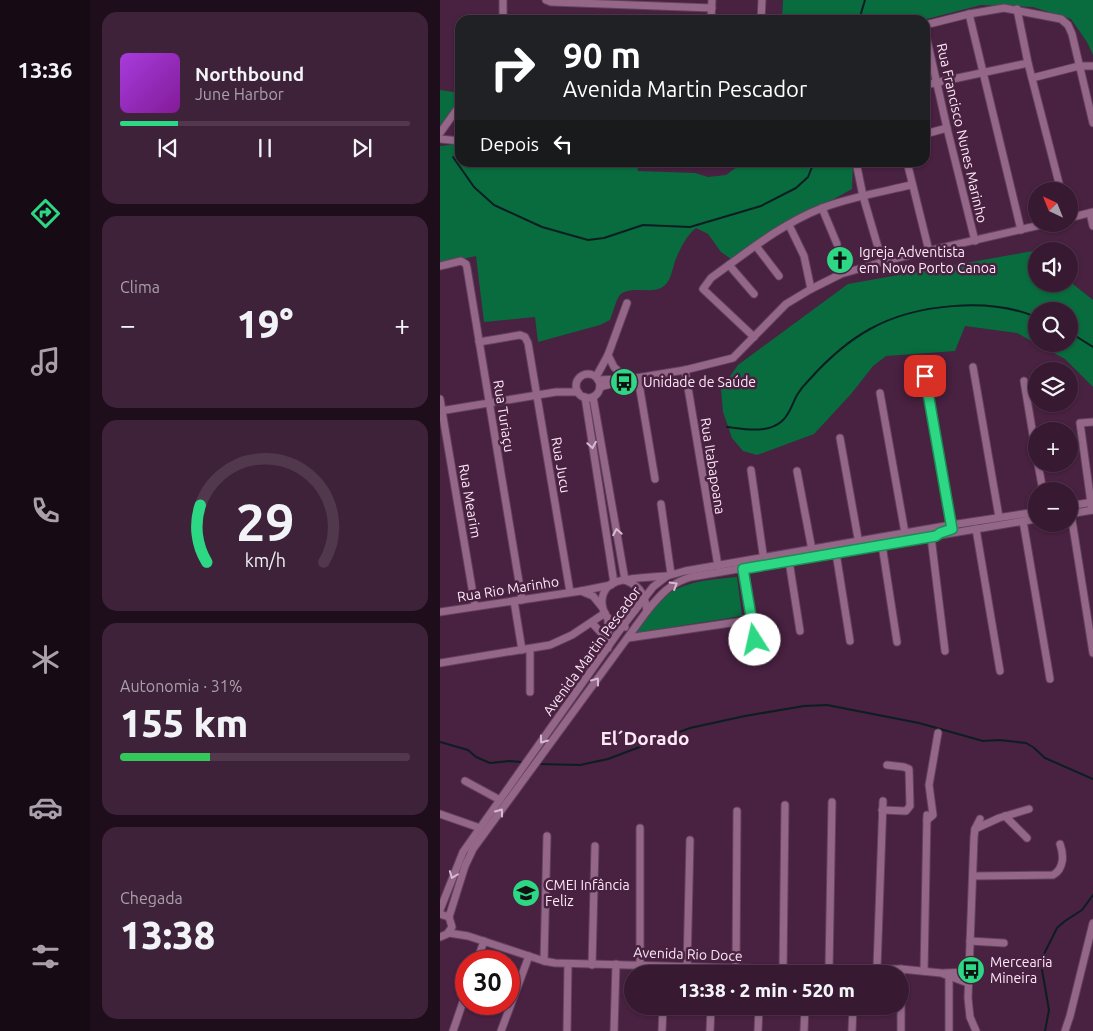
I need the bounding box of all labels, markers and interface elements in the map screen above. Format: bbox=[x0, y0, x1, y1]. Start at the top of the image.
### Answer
icon: right bbox=[480, 35, 545, 100]
text: 90 m bbox=[563, 35, 641, 75]
street label: Rua Francisco Nunes Marinho bbox=[934, 42, 990, 224]
text: 13:36 bbox=[17, 57, 73, 82]
text: Northbound bbox=[195, 63, 304, 85]
text: Avenida Martin Pescador bbox=[563, 76, 807, 101]
text: June Harbor bbox=[195, 85, 284, 103]
icon: left bbox=[549, 130, 577, 158]
text: Depois bbox=[480, 133, 539, 155]
icon: previous bbox=[154, 134, 182, 162]
icon: pause bbox=[251, 134, 279, 162]
icon: next bbox=[348, 134, 376, 162]
north arrow bbox=[1028, 182, 1078, 232]
map controls bbox=[1028, 182, 1078, 532]
icon: directions bbox=[28, 196, 63, 231]
button: sound bbox=[1028, 242, 1078, 292]
place label: Igreja Adventista em Novo Porto Canoa bbox=[859, 244, 996, 276]
church icon: Igreja Adventista em Novo Porto Canoa bbox=[825, 245, 855, 275]
text: Clima bbox=[120, 278, 160, 296]
button: search bbox=[1028, 302, 1078, 352]
text: 19° bbox=[237, 303, 293, 345]
text: − bbox=[120, 309, 136, 340]
text: + bbox=[394, 309, 410, 340]
icon: music bbox=[28, 344, 63, 379]
pin bbox=[904, 355, 946, 397]
icon: arrive bbox=[911, 362, 939, 390]
button: layers bbox=[1028, 362, 1078, 412]
bus stop icon: Unidade de Saúde bbox=[609, 367, 639, 397]
place label: Unidade de Saúde bbox=[643, 374, 756, 390]
street label: Rua Turiaçu bbox=[490, 379, 518, 453]
street label: Rua Itabapoana bbox=[697, 417, 729, 515]
button: + bbox=[1028, 422, 1078, 472]
street label: Rua Jucu bbox=[548, 436, 574, 494]
one-way arrow bbox=[587, 441, 597, 450]
street label: Rua Mearim bbox=[456, 463, 484, 539]
button: − bbox=[1028, 482, 1078, 532]
icon: phone bbox=[28, 493, 63, 528]
text: 29 bbox=[236, 493, 294, 551]
one-way arrow bbox=[612, 528, 622, 537]
text: km/h bbox=[244, 550, 286, 570]
street label: Rua Rio Marinho bbox=[456, 573, 560, 605]
one-way arrow bbox=[668, 581, 677, 591]
street label: Avenida Martin Pescador bbox=[540, 583, 645, 719]
position arrow bbox=[728, 613, 780, 665]
icon: climate bbox=[28, 642, 63, 677]
text: Autonomia · 31% bbox=[120, 677, 242, 695]
one-way arrow bbox=[590, 677, 599, 687]
text: 155 km bbox=[120, 702, 248, 744]
district label: El´Dorado bbox=[601, 727, 689, 749]
one-way arrow bbox=[540, 734, 548, 743]
icon: car bbox=[28, 790, 63, 825]
one-way arrow bbox=[494, 808, 503, 818]
one-way arrow bbox=[449, 870, 459, 879]
place label: CMEI Infância Feliz bbox=[545, 877, 630, 909]
school or university icon: CMEI Infância Feliz bbox=[511, 878, 541, 908]
text: Chegada bbox=[120, 889, 183, 907]
text: 13:38 bbox=[120, 914, 215, 956]
icon: filters bbox=[28, 939, 63, 974]
street label: Avenida Rio Doce bbox=[633, 944, 743, 964]
speed limit sign: 30 bbox=[455, 950, 520, 1015]
place label: Mercearia Mineira bbox=[990, 954, 1052, 986]
bus stop icon: Mercearia Mineira bbox=[956, 955, 986, 985]
text: 13:38 · 2 min · 520 m bbox=[678, 979, 855, 1001]

